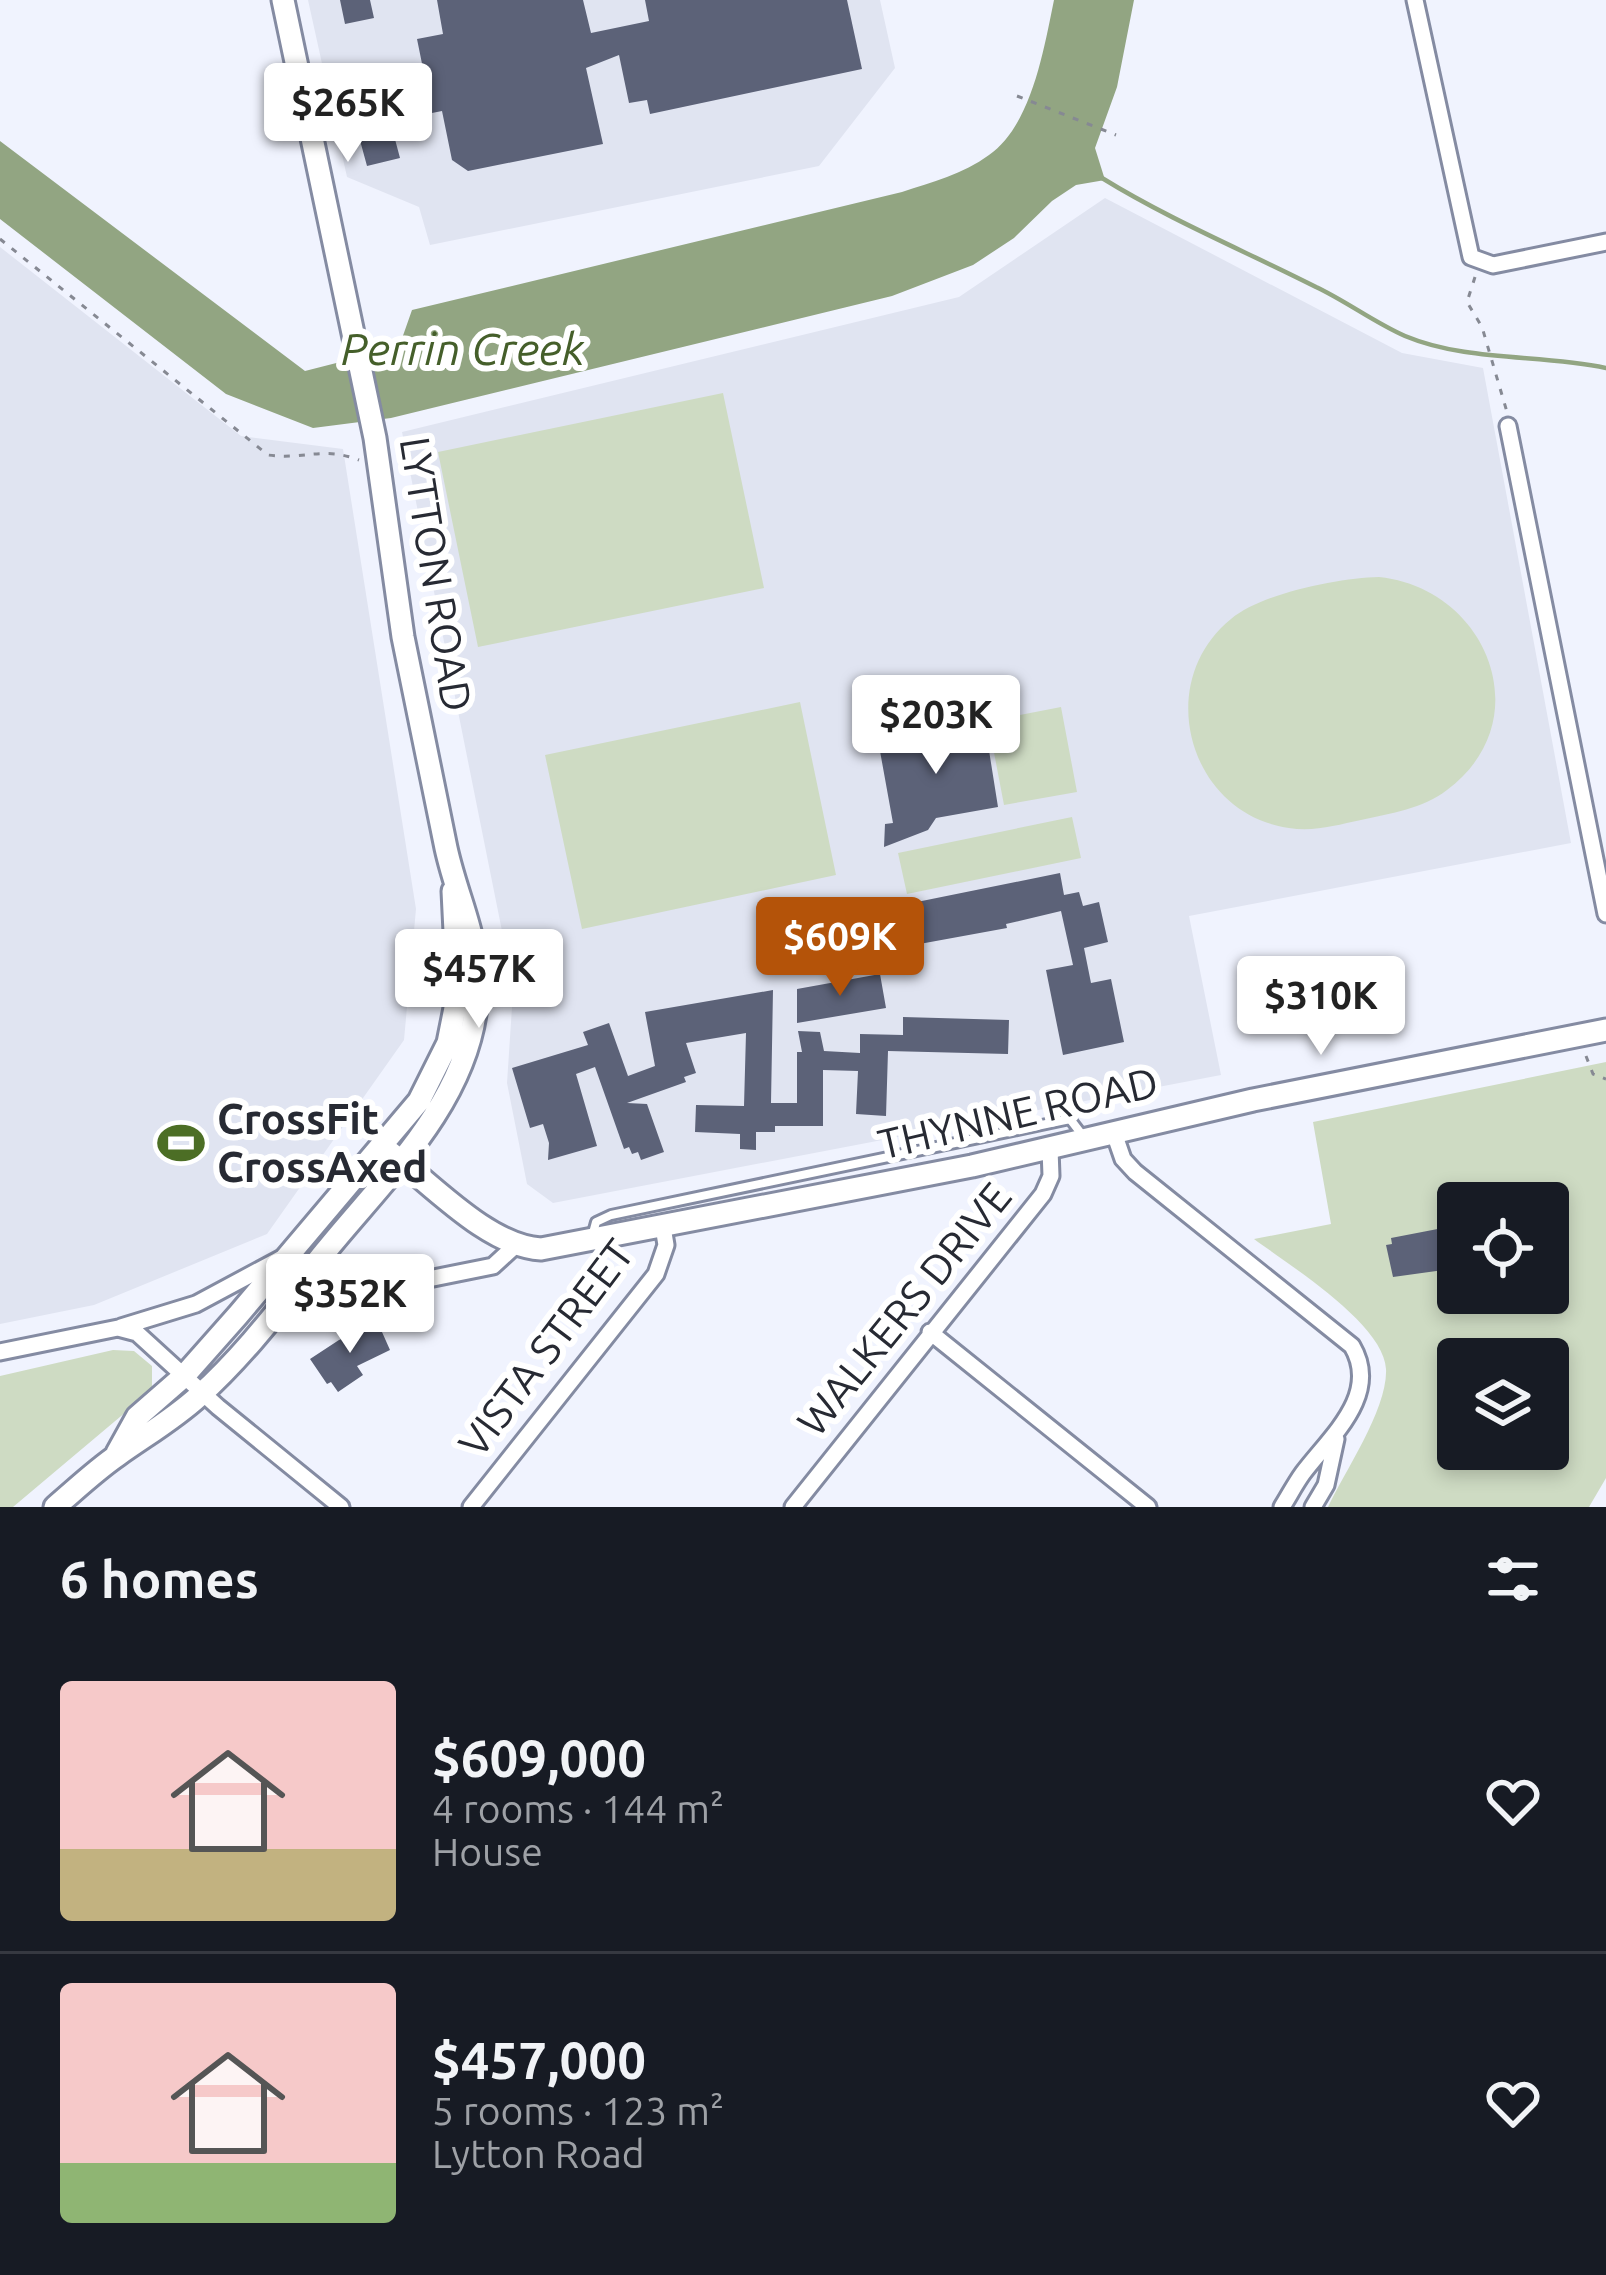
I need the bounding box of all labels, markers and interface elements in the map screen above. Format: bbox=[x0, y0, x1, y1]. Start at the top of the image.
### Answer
pin: $265K bbox=[264, 63, 432, 165]
text: $265K bbox=[291, 80, 405, 123]
water label: Perrin Creek bbox=[341, 323, 585, 374]
street label: LYTTON ROAD bbox=[392, 433, 481, 714]
pin: $203K bbox=[852, 675, 1020, 777]
text: $203K bbox=[879, 692, 993, 735]
pin: $609K bbox=[756, 897, 924, 999]
text: $609K bbox=[783, 914, 897, 957]
pin: $457K bbox=[395, 929, 563, 1031]
text: $457K bbox=[422, 946, 536, 989]
pin: $310K bbox=[1237, 956, 1405, 1058]
text: $310K bbox=[1264, 973, 1378, 1016]
street label: THYNNE ROAD bbox=[874, 1058, 1162, 1168]
place label: CrossFit CrossAxed bbox=[217, 1095, 428, 1190]
sports icon: CrossFit CrossAxed bbox=[156, 1118, 206, 1168]
street label: WALKERS DRIVE bbox=[788, 1173, 1020, 1444]
map controls bbox=[1437, 1182, 1569, 1470]
button: locate bbox=[1437, 1182, 1569, 1314]
street label: VISTA STREET bbox=[449, 1230, 642, 1465]
pin: $352K bbox=[266, 1254, 434, 1356]
text: $352K bbox=[293, 1271, 407, 1314]
button: layers bbox=[1437, 1338, 1569, 1470]
icon: filters bbox=[1480, 1546, 1546, 1612]
text: 6 homes bbox=[60, 1550, 259, 1608]
icon: home bbox=[156, 1729, 300, 1873]
text: $609,000 bbox=[432, 1729, 646, 1787]
icon: heart bbox=[1480, 1768, 1546, 1834]
text: 4 rooms · 144 m² bbox=[432, 1787, 724, 1830]
text: House bbox=[432, 1830, 543, 1873]
icon: home bbox=[156, 2031, 300, 2175]
text: $457,000 bbox=[432, 2031, 646, 2089]
icon: heart bbox=[1480, 2070, 1546, 2136]
text: 5 rooms · 123 m² bbox=[432, 2089, 724, 2132]
text: Lytton Road bbox=[432, 2132, 645, 2175]

